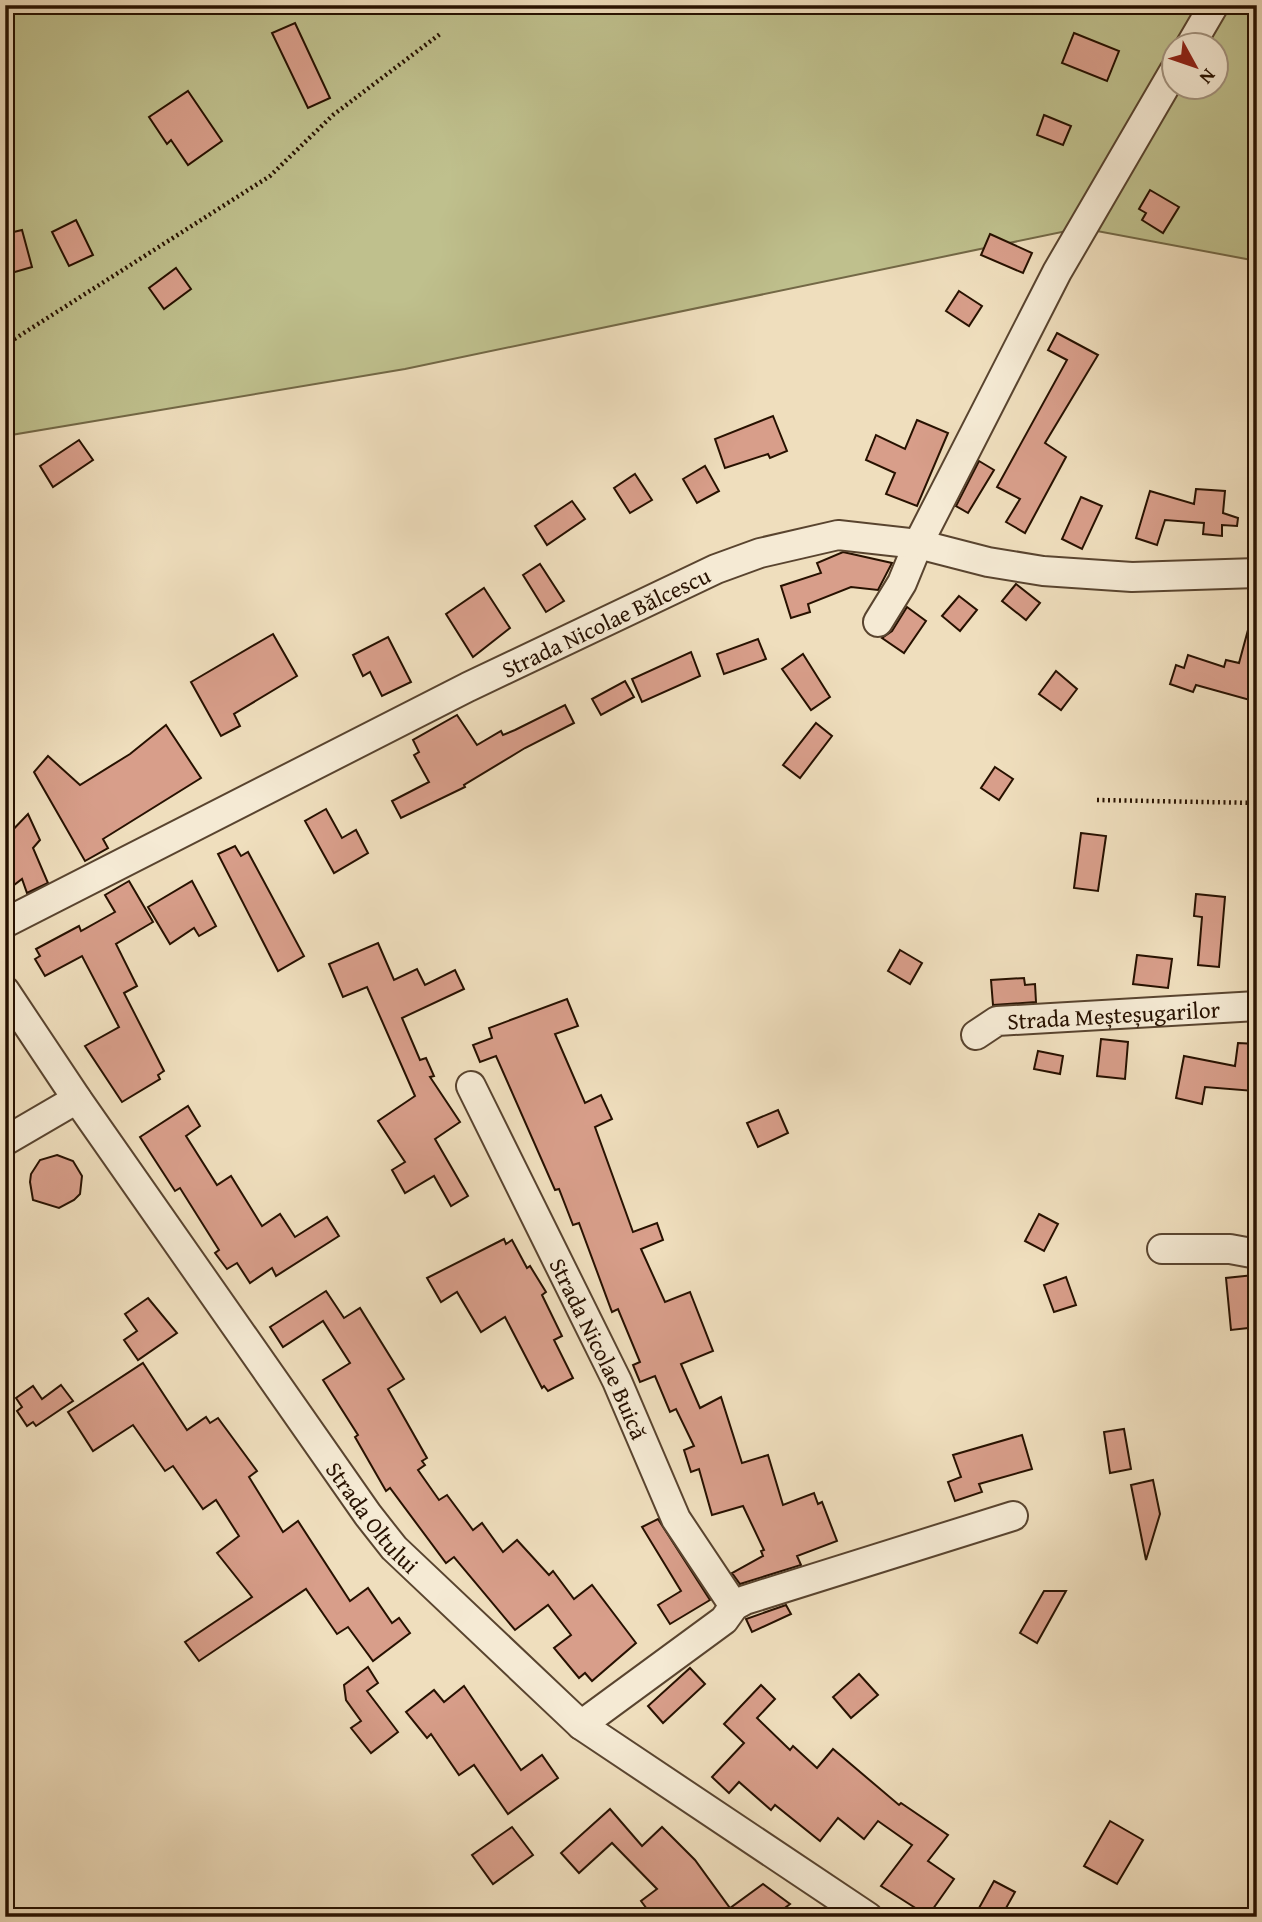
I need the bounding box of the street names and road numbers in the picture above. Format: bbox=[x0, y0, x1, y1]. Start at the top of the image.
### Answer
street label: Strada Nicolae Bălcescu bbox=[496, 558, 716, 685]
street label: Strada Meșteșugarilor bbox=[1006, 992, 1221, 1037]
street label: Strada Nicolae Buică bbox=[542, 1252, 656, 1444]
street label: Strada Oltului bbox=[319, 1454, 427, 1580]

